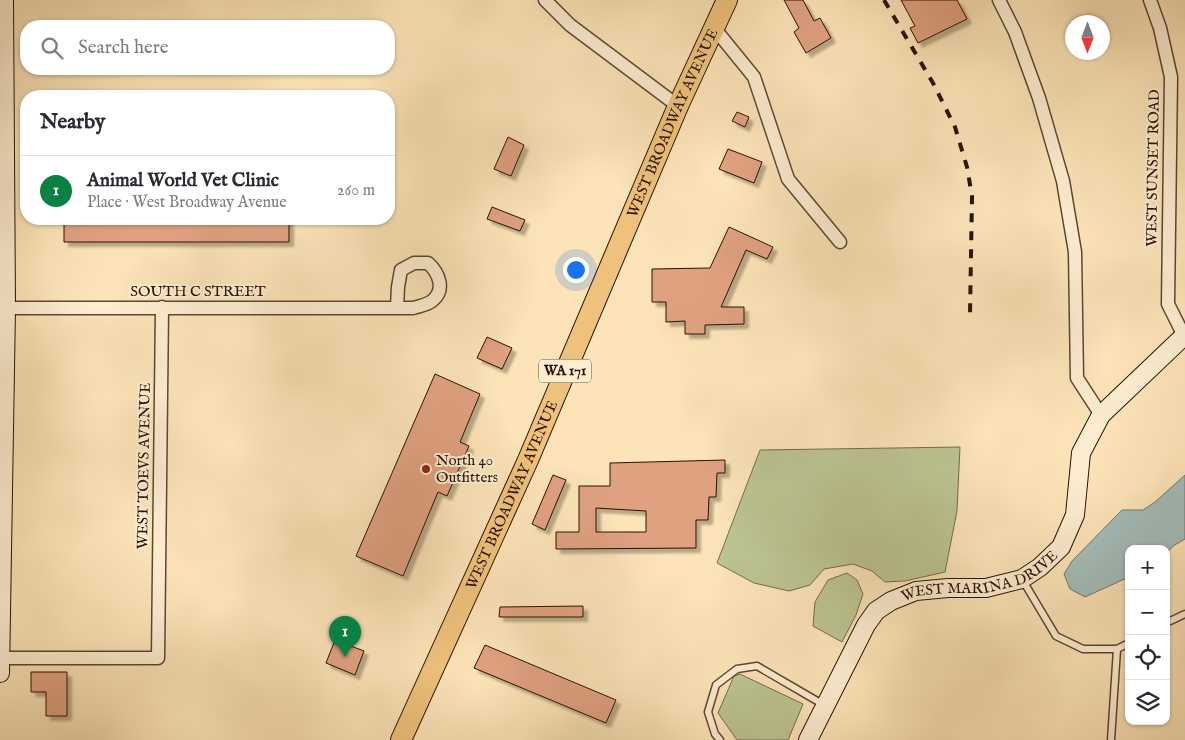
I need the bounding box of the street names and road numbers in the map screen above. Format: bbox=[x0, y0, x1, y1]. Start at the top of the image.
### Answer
street label: WEST BROADWAY AVENUE bbox=[622, 25, 722, 220]
street label: WEST SUNSET ROAD bbox=[1142, 89, 1164, 247]
street label: SOUTH C STREET bbox=[130, 282, 266, 301]
road number: WA 171 bbox=[539, 360, 591, 382]
street label: WEST TOEVS AVENUE bbox=[133, 383, 155, 549]
street label: WEST BROADWAY AVENUE bbox=[461, 398, 562, 592]
street label: WEST MARINA DRIVE bbox=[898, 546, 1061, 605]

